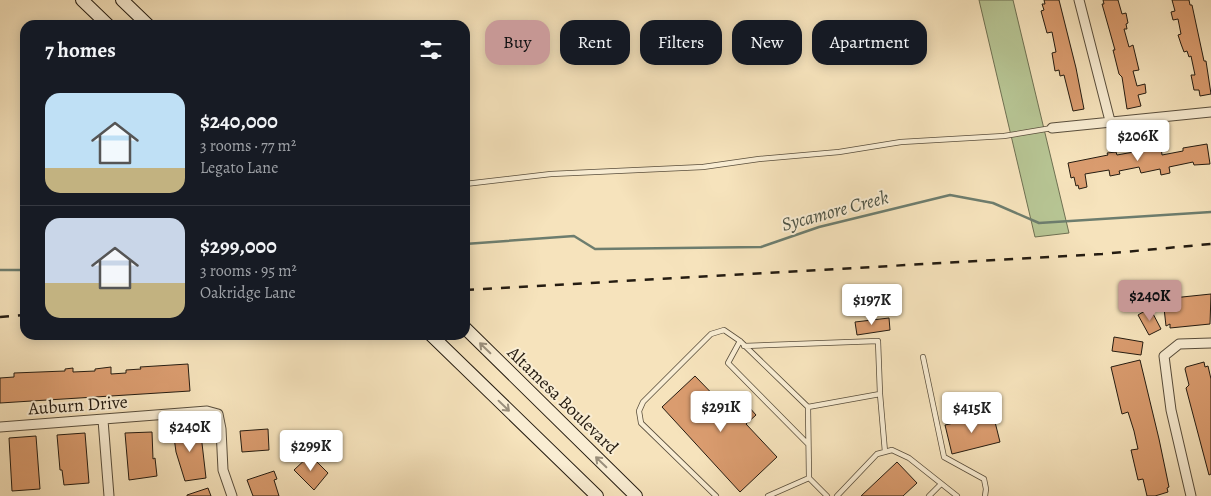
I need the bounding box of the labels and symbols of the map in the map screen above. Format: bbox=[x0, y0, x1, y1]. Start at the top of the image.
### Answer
pin: $206K bbox=[1103, 120, 1173, 162]
water label: Sycamore Creek bbox=[779, 184, 891, 238]
pin: $240K bbox=[1115, 280, 1185, 322]
pin: $197K bbox=[837, 284, 907, 326]
street label: Altamesa Boulevard bbox=[502, 340, 624, 459]
one-way arrow bbox=[479, 342, 492, 354]
street label: Auburn Drive bbox=[27, 390, 128, 421]
pin: $291K bbox=[686, 390, 756, 433]
pin: $415K bbox=[937, 392, 1007, 434]
one-way arrow bbox=[497, 399, 509, 411]
pin: $240K bbox=[155, 410, 225, 453]
pin: $299K bbox=[276, 430, 346, 472]
one-way arrow bbox=[595, 456, 608, 468]

